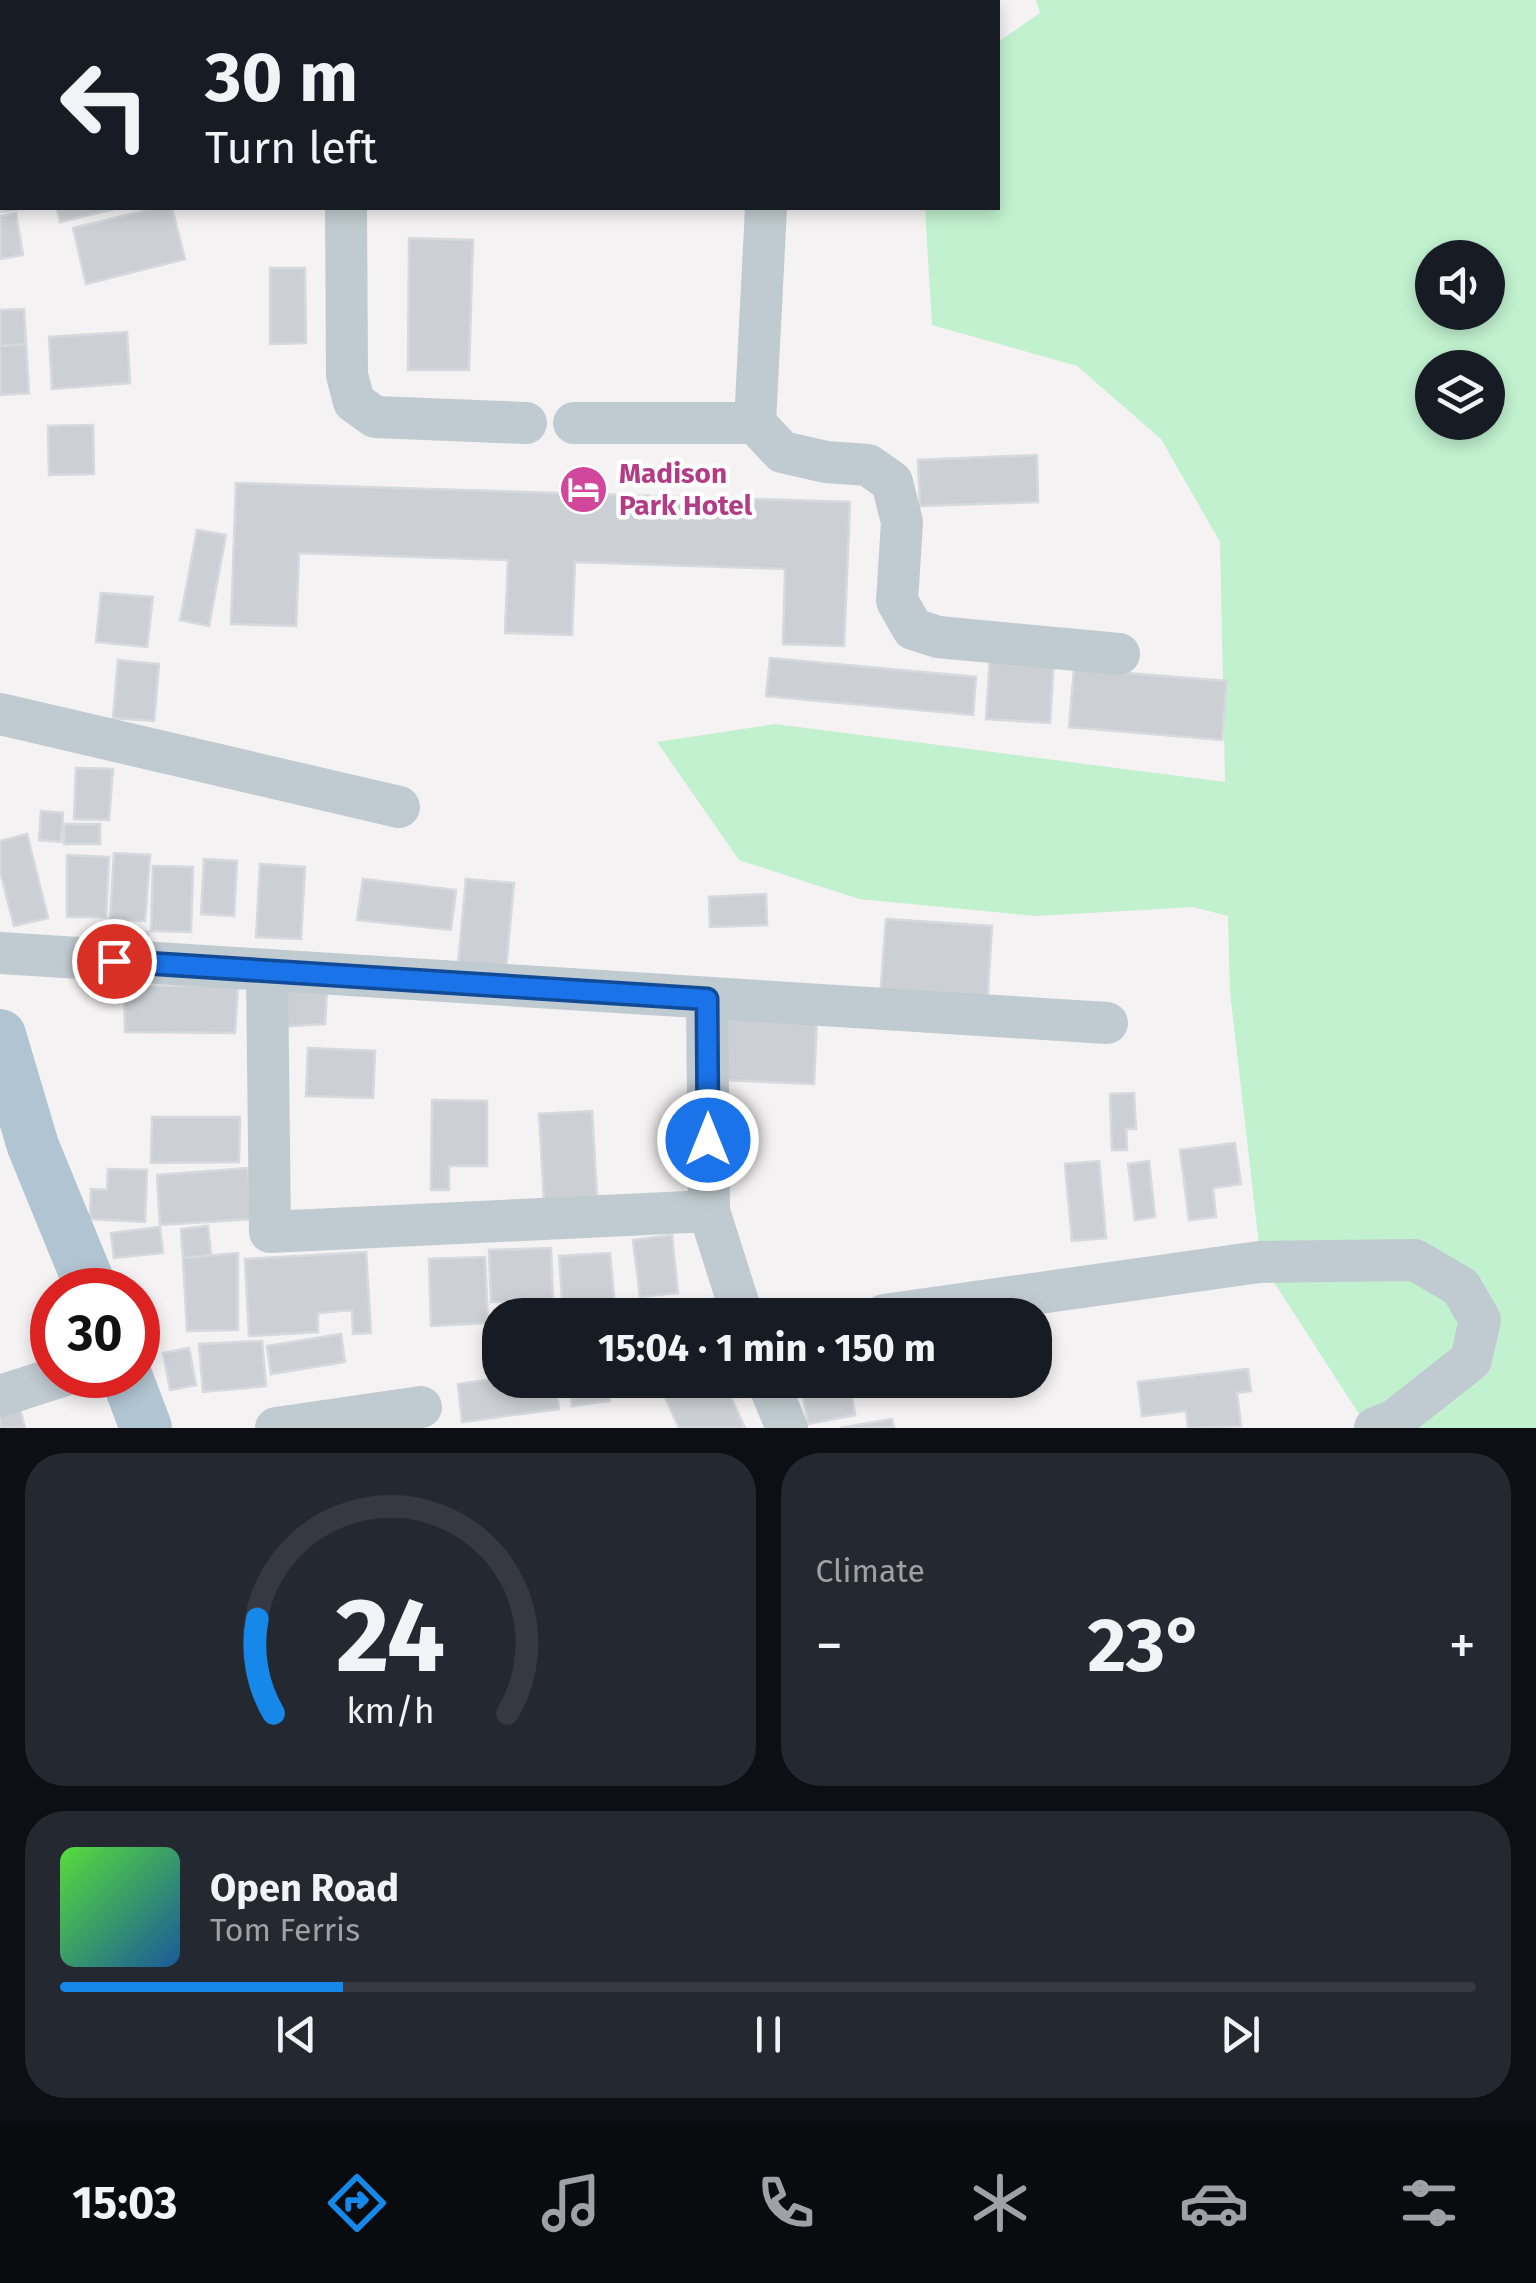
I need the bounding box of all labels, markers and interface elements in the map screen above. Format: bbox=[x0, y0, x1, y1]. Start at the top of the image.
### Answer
text: 30 m bbox=[205, 36, 358, 120]
icon: left bbox=[40, 40, 170, 170]
text: Turn left bbox=[205, 121, 377, 175]
map controls bbox=[1415, 240, 1505, 440]
button: sound bbox=[1415, 240, 1505, 330]
button: layers bbox=[1415, 350, 1505, 440]
place label: Madison Park Hotel bbox=[619, 457, 753, 522]
hotel icon: Madison Park Hotel bbox=[558, 463, 610, 515]
pin bbox=[72, 919, 157, 1004]
icon: arrive bbox=[87, 934, 142, 989]
position arrow bbox=[656, 1088, 760, 1192]
speed limit sign: 30 bbox=[30, 1268, 160, 1398]
text: 15:04 · 1 min · 150 m bbox=[598, 1325, 936, 1371]
text: Climate bbox=[816, 1552, 925, 1590]
text: 24 bbox=[335, 1574, 445, 1699]
text: 23° bbox=[1088, 1601, 1204, 1691]
text: − bbox=[816, 1613, 843, 1679]
text: + bbox=[1449, 1613, 1476, 1679]
text: km/h bbox=[346, 1690, 434, 1732]
text: Open Road bbox=[210, 1865, 399, 1911]
text: Tom Ferris bbox=[210, 1911, 360, 1949]
icon: previous bbox=[269, 2007, 324, 2062]
icon: pause bbox=[741, 2007, 796, 2062]
icon: next bbox=[1213, 2007, 1268, 2062]
icon: directions bbox=[322, 2168, 392, 2238]
icon: music bbox=[536, 2168, 606, 2238]
icon: phone bbox=[751, 2168, 821, 2238]
icon: climate bbox=[965, 2168, 1035, 2238]
icon: car bbox=[1179, 2168, 1249, 2238]
icon: filters bbox=[1394, 2168, 1464, 2238]
text: 15:03 bbox=[72, 2176, 177, 2230]

